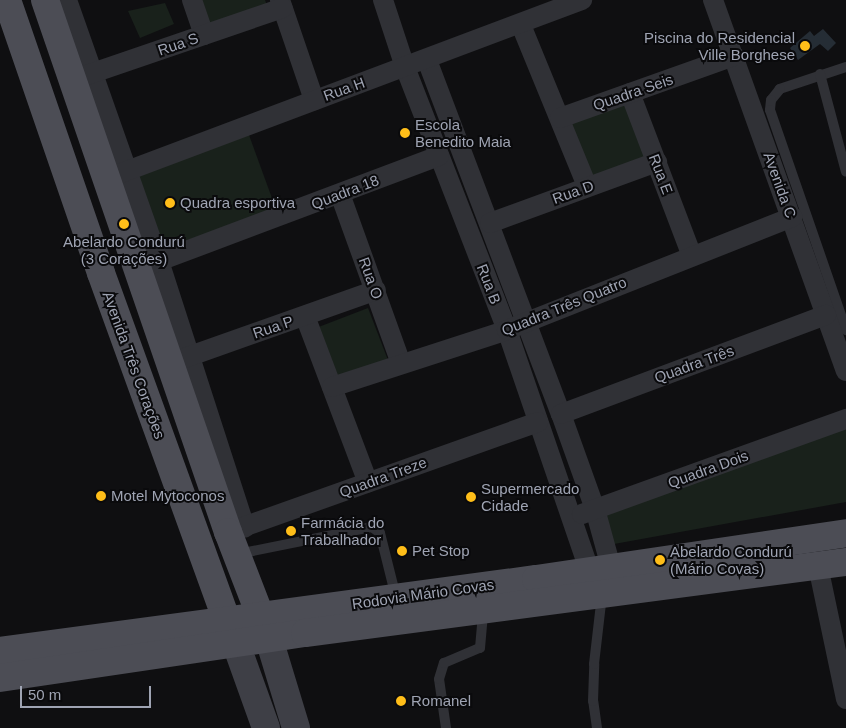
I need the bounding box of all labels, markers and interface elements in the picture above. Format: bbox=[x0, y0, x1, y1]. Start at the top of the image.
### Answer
place label: Piscina do Residencial Ville Borghese bbox=[644, 28, 795, 63]
street label: Rua S bbox=[155, 29, 201, 59]
marker: Piscina do Residencial Ville Borghese bbox=[799, 40, 811, 52]
street label: Quadra Seis bbox=[591, 70, 675, 114]
street label: Rua H bbox=[321, 73, 367, 105]
place label: Escola Benedito Maia bbox=[415, 115, 511, 150]
marker: Escola Benedito Maia bbox=[399, 127, 411, 139]
street label: Avenida C bbox=[760, 150, 800, 220]
street label: Rua E bbox=[645, 151, 677, 197]
street label: Quadra 18 bbox=[309, 171, 381, 213]
street label: Rua D bbox=[550, 176, 596, 208]
place label: Quadra esportiva bbox=[180, 194, 295, 212]
marker: Quadra esportiva bbox=[164, 197, 176, 209]
marker: Abelardo Condurú (3 Corações) bbox=[118, 218, 130, 230]
place label: Abelardo Condurú (3 Corações) bbox=[63, 232, 185, 267]
street label: Rua O bbox=[355, 255, 387, 301]
street label: Rua B bbox=[473, 261, 505, 307]
street label: Quadra Três Quatro bbox=[499, 273, 629, 339]
street label: Avenida Três Corações bbox=[99, 289, 169, 441]
street label: Rua P bbox=[250, 312, 296, 342]
street label: Quadra Três bbox=[652, 341, 736, 387]
street label: Quadra Dois bbox=[665, 446, 751, 492]
street label: Quadra Treze bbox=[337, 453, 429, 501]
place label: Supermercado Cidade bbox=[481, 479, 579, 514]
place label: Motel Mytoconos bbox=[111, 487, 224, 505]
marker: Motel Mytoconos bbox=[95, 490, 107, 502]
marker: Supermercado Cidade bbox=[465, 491, 477, 503]
place label: Farmácia do Trabalhador bbox=[301, 513, 384, 548]
marker: Farmácia do Trabalhador bbox=[285, 525, 297, 537]
place label: Pet Stop bbox=[412, 542, 470, 560]
place label: Abelardo Condurú (Mário Covas) bbox=[670, 542, 792, 577]
marker: Pet Stop bbox=[396, 545, 408, 557]
marker: Abelardo Condurú (Mário Covas) bbox=[654, 554, 666, 566]
street label: Rodovia Mário Covas bbox=[351, 575, 495, 613]
scale bar bbox=[22, 676, 154, 708]
text: 50 m bbox=[28, 686, 61, 703]
place label: Romanel bbox=[411, 692, 471, 710]
marker: Romanel bbox=[395, 695, 407, 707]

